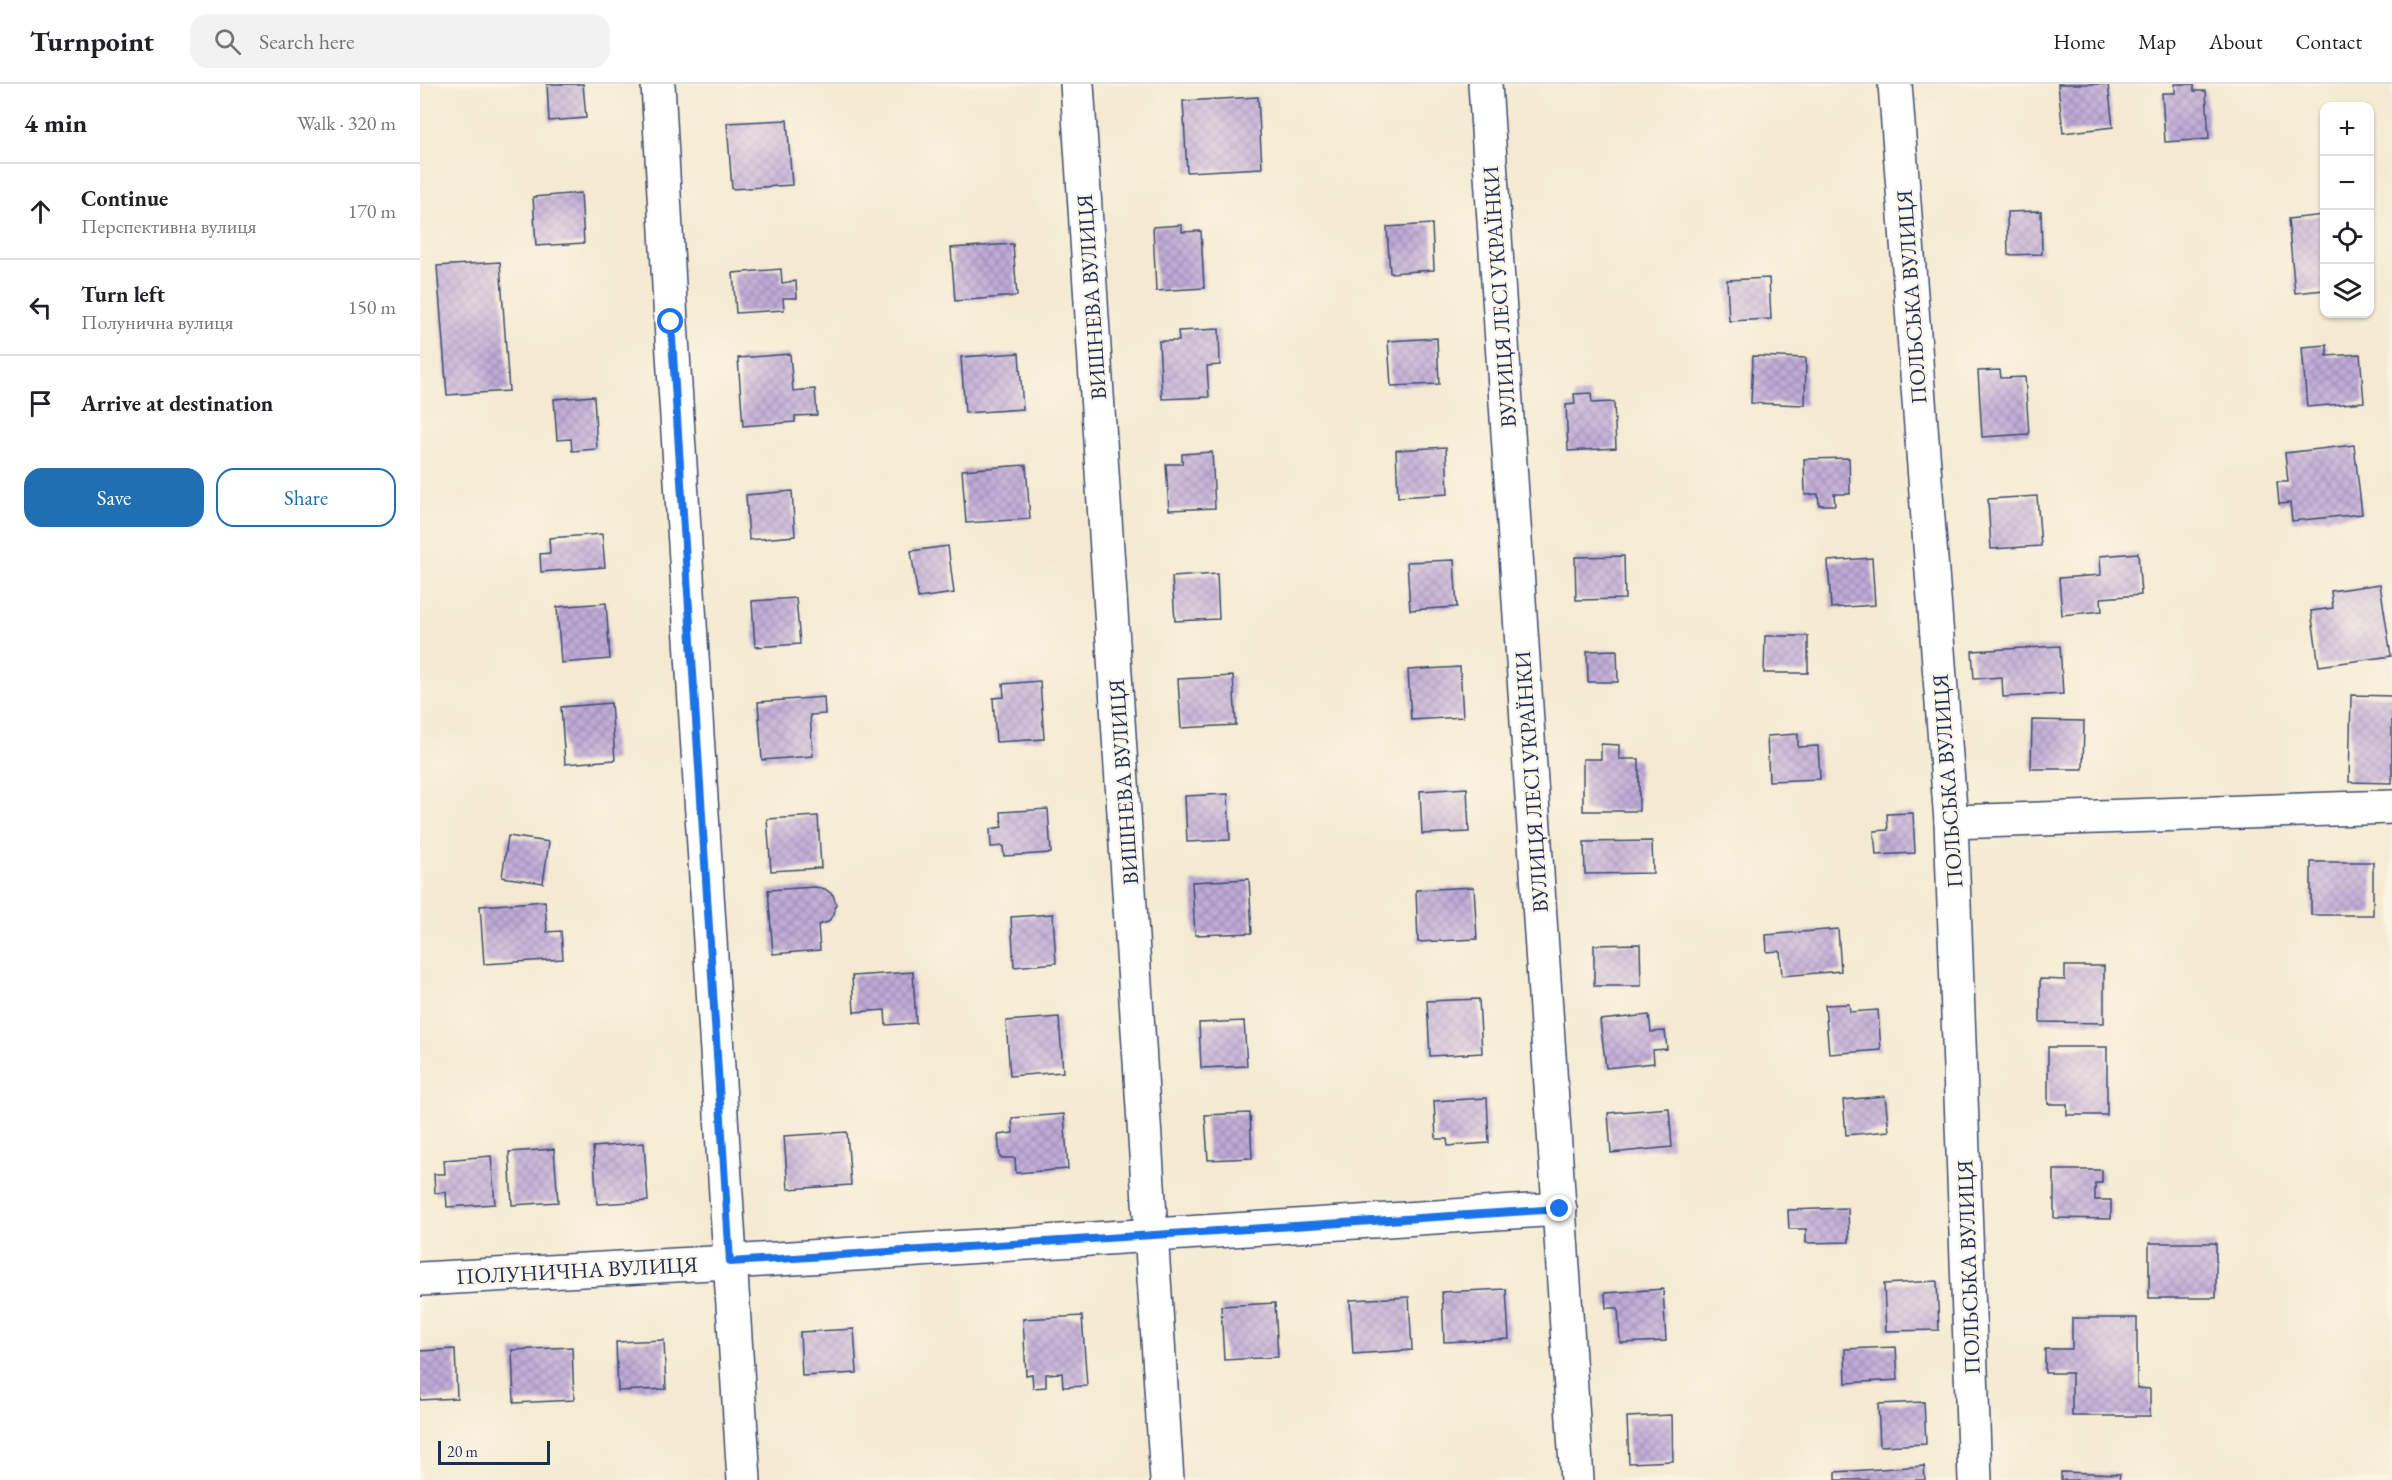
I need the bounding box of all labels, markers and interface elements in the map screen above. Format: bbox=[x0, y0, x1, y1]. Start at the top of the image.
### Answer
search box bbox=[190, 14, 610, 68]
text: Turnpoint bbox=[30, 23, 154, 59]
icon: search bbox=[211, 25, 244, 58]
text: Search here bbox=[259, 27, 355, 56]
text: Home bbox=[2053, 28, 2105, 55]
text: Map bbox=[2138, 28, 2176, 55]
text: About bbox=[2209, 28, 2262, 55]
text: Contact bbox=[2295, 28, 2362, 55]
map controls bbox=[2320, 102, 2374, 318]
button: + bbox=[2320, 102, 2374, 156]
text: 4 min bbox=[24, 106, 87, 140]
text: Walk · 320 m bbox=[297, 110, 396, 136]
button: − bbox=[2320, 156, 2374, 210]
street label: ВУЛИЦЯ ЛЕСІ УКРАЇНКИ bbox=[1476, 165, 1523, 428]
text: Continue bbox=[81, 184, 168, 213]
street label: ПОЛЬСЬКА ВУЛИЦЯ bbox=[1890, 189, 1933, 405]
street label: ВИШНЕВА ВУЛИЦЯ bbox=[1070, 193, 1113, 401]
icon: ahead bbox=[24, 195, 57, 228]
text: 170 m bbox=[348, 198, 396, 224]
button: locate bbox=[2320, 210, 2374, 264]
text: Перспективна вулиця bbox=[81, 213, 256, 239]
button: layers bbox=[2320, 264, 2374, 318]
text: Turn left bbox=[81, 280, 165, 309]
icon: left bbox=[24, 291, 57, 324]
text: 150 m bbox=[348, 294, 396, 320]
route start bbox=[657, 308, 683, 334]
text: Полунична вулиця bbox=[81, 309, 234, 335]
icon: arrive bbox=[24, 387, 57, 420]
text: Arrive at destination bbox=[81, 389, 273, 418]
button: Save bbox=[24, 468, 204, 527]
button: Share bbox=[216, 468, 396, 527]
street label: ВУЛИЦЯ ЛЕСІ УКРАЇНКИ bbox=[1508, 650, 1555, 913]
street label: ПОЛЬСЬКА ВУЛИЦЯ bbox=[1926, 673, 1969, 889]
street label: ВИШНЕВА ВУЛИЦЯ bbox=[1102, 678, 1145, 886]
street label: ПОЛЬСЬКА ВУЛИЦЯ bbox=[1950, 1159, 1987, 1375]
route end bbox=[1546, 1195, 1572, 1221]
street label: ПОЛУНИЧНА ВУЛИЦЯ bbox=[455, 1250, 699, 1291]
scale bar bbox=[438, 1438, 550, 1466]
text: 20 m bbox=[447, 1441, 478, 1462]

